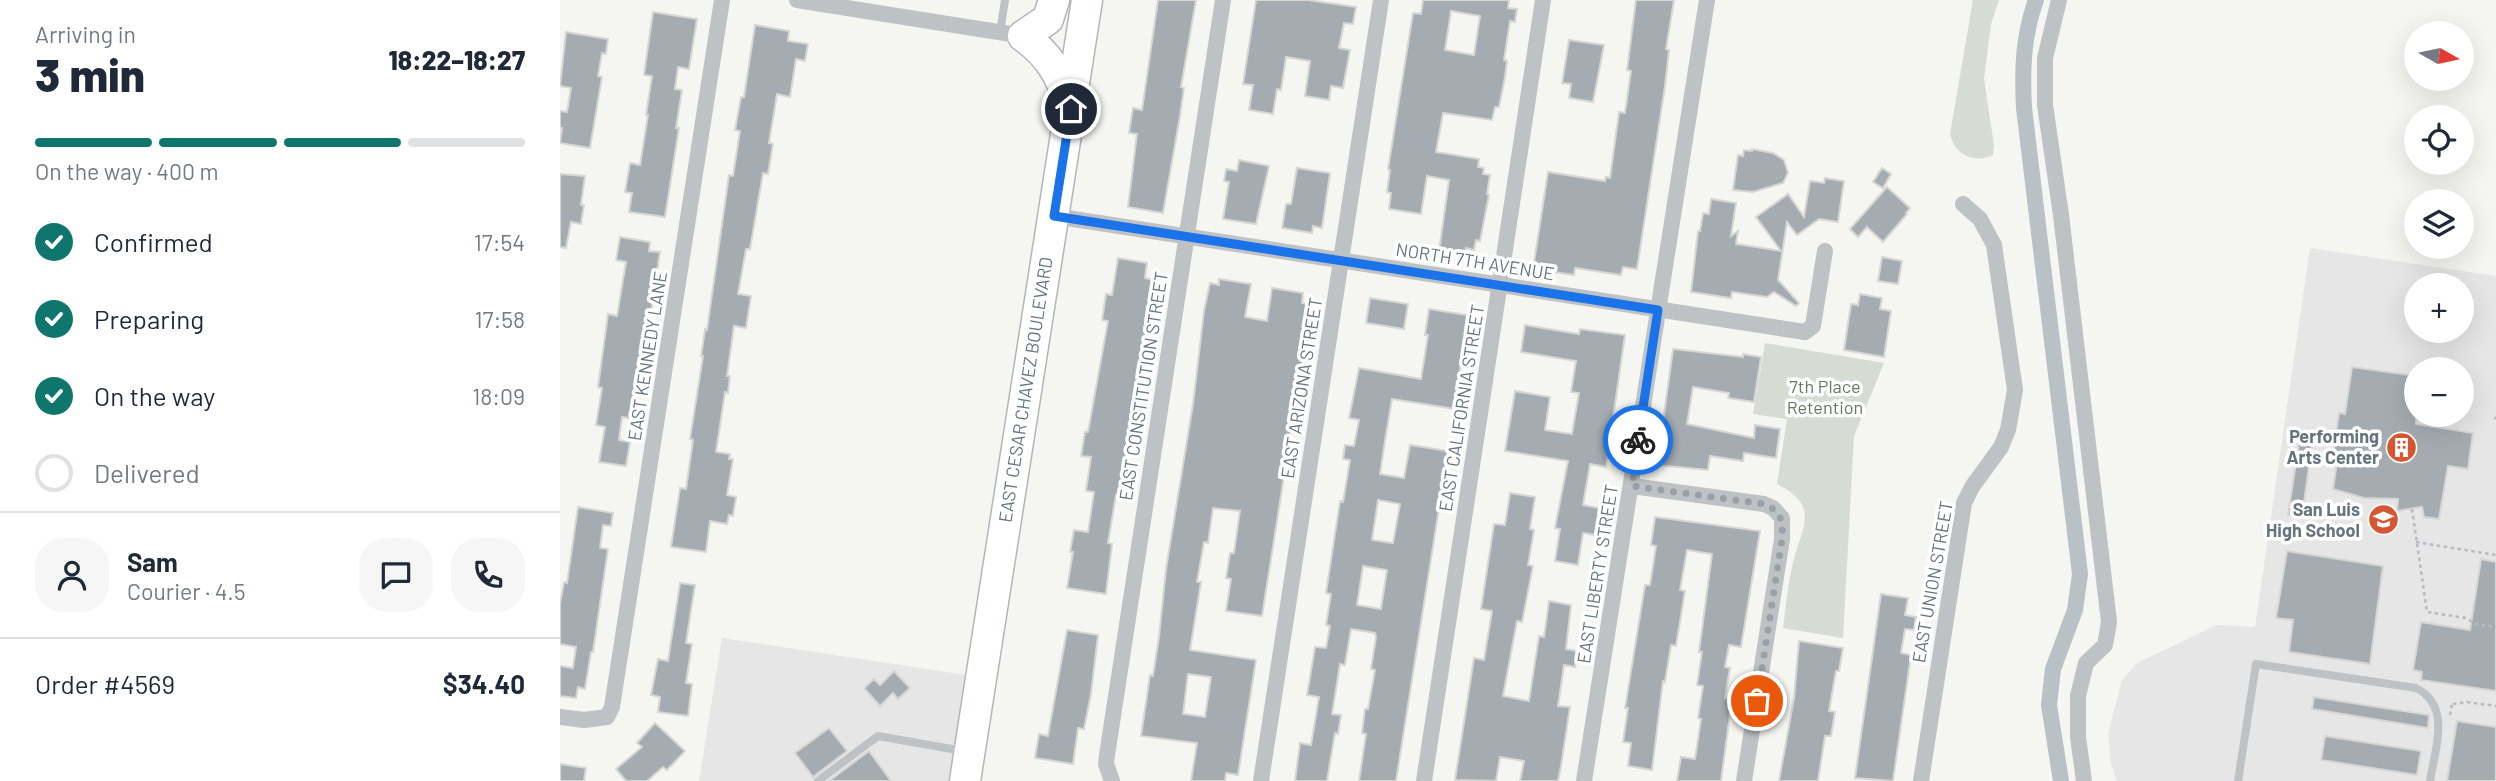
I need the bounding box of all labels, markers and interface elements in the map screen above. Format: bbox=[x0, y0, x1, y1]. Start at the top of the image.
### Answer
text: Arriving in bbox=[35, 20, 136, 48]
north arrow bbox=[2404, 21, 2474, 91]
map controls bbox=[2404, 21, 2474, 427]
text: 18:22–18:27 bbox=[389, 44, 525, 75]
text: 3 min bbox=[35, 46, 145, 101]
pin bbox=[1041, 79, 1101, 139]
icon: home bbox=[1052, 90, 1090, 128]
button: locate bbox=[2404, 105, 2474, 175]
text: On the way · 400 m bbox=[35, 157, 219, 185]
button: layers bbox=[2404, 189, 2474, 259]
icon: check bbox=[35, 223, 73, 261]
text: Confirmed bbox=[94, 226, 213, 257]
text: 17:54 bbox=[474, 228, 525, 256]
street label: NORTH 7TH AVENUE bbox=[1394, 238, 1556, 284]
street label: EAST CESAR CHAVEZ BOULEVARD bbox=[994, 255, 1057, 524]
street label: EAST KENNEDY LANE bbox=[623, 270, 671, 442]
street label: EAST CONSTITUTION STREET bbox=[1114, 270, 1172, 502]
button: + bbox=[2404, 273, 2474, 343]
street label: EAST ARIZONA STREET bbox=[1276, 296, 1326, 480]
icon: check bbox=[35, 300, 73, 338]
text: Preparing bbox=[94, 303, 204, 334]
street label: EAST CALIFORNIA STREET bbox=[1434, 303, 1488, 513]
text: 17:58 bbox=[474, 305, 525, 333]
button: − bbox=[2404, 357, 2474, 427]
park label: 7th Place Retention bbox=[1787, 375, 1863, 418]
icon: check bbox=[35, 377, 73, 415]
text: On the way bbox=[94, 380, 215, 411]
text: 18:09 bbox=[472, 382, 525, 410]
courier bbox=[1603, 405, 1673, 475]
icon: bike bbox=[1619, 421, 1657, 459]
place label: Performing Arts Center bbox=[2286, 425, 2379, 468]
building icon: Performing Arts Center bbox=[2385, 430, 2419, 464]
text: Delivered bbox=[94, 457, 200, 488]
street label: EAST LIBERTY STREET bbox=[1572, 483, 1622, 665]
place label: San Luis High School bbox=[2266, 498, 2360, 541]
street label: EAST UNION STREET bbox=[1907, 499, 1957, 664]
school or university icon: San Luis High School bbox=[2366, 503, 2400, 537]
button: person bbox=[35, 538, 109, 612]
button: chat bbox=[359, 538, 433, 612]
button: phone bbox=[451, 538, 525, 612]
text: Sam bbox=[127, 546, 178, 577]
text: Courier · 4.5 bbox=[127, 577, 246, 605]
text: Order #4569 bbox=[35, 668, 175, 699]
text: $34.40 bbox=[443, 668, 525, 699]
pin bbox=[1727, 671, 1787, 731]
icon: bag bbox=[1738, 682, 1776, 720]

